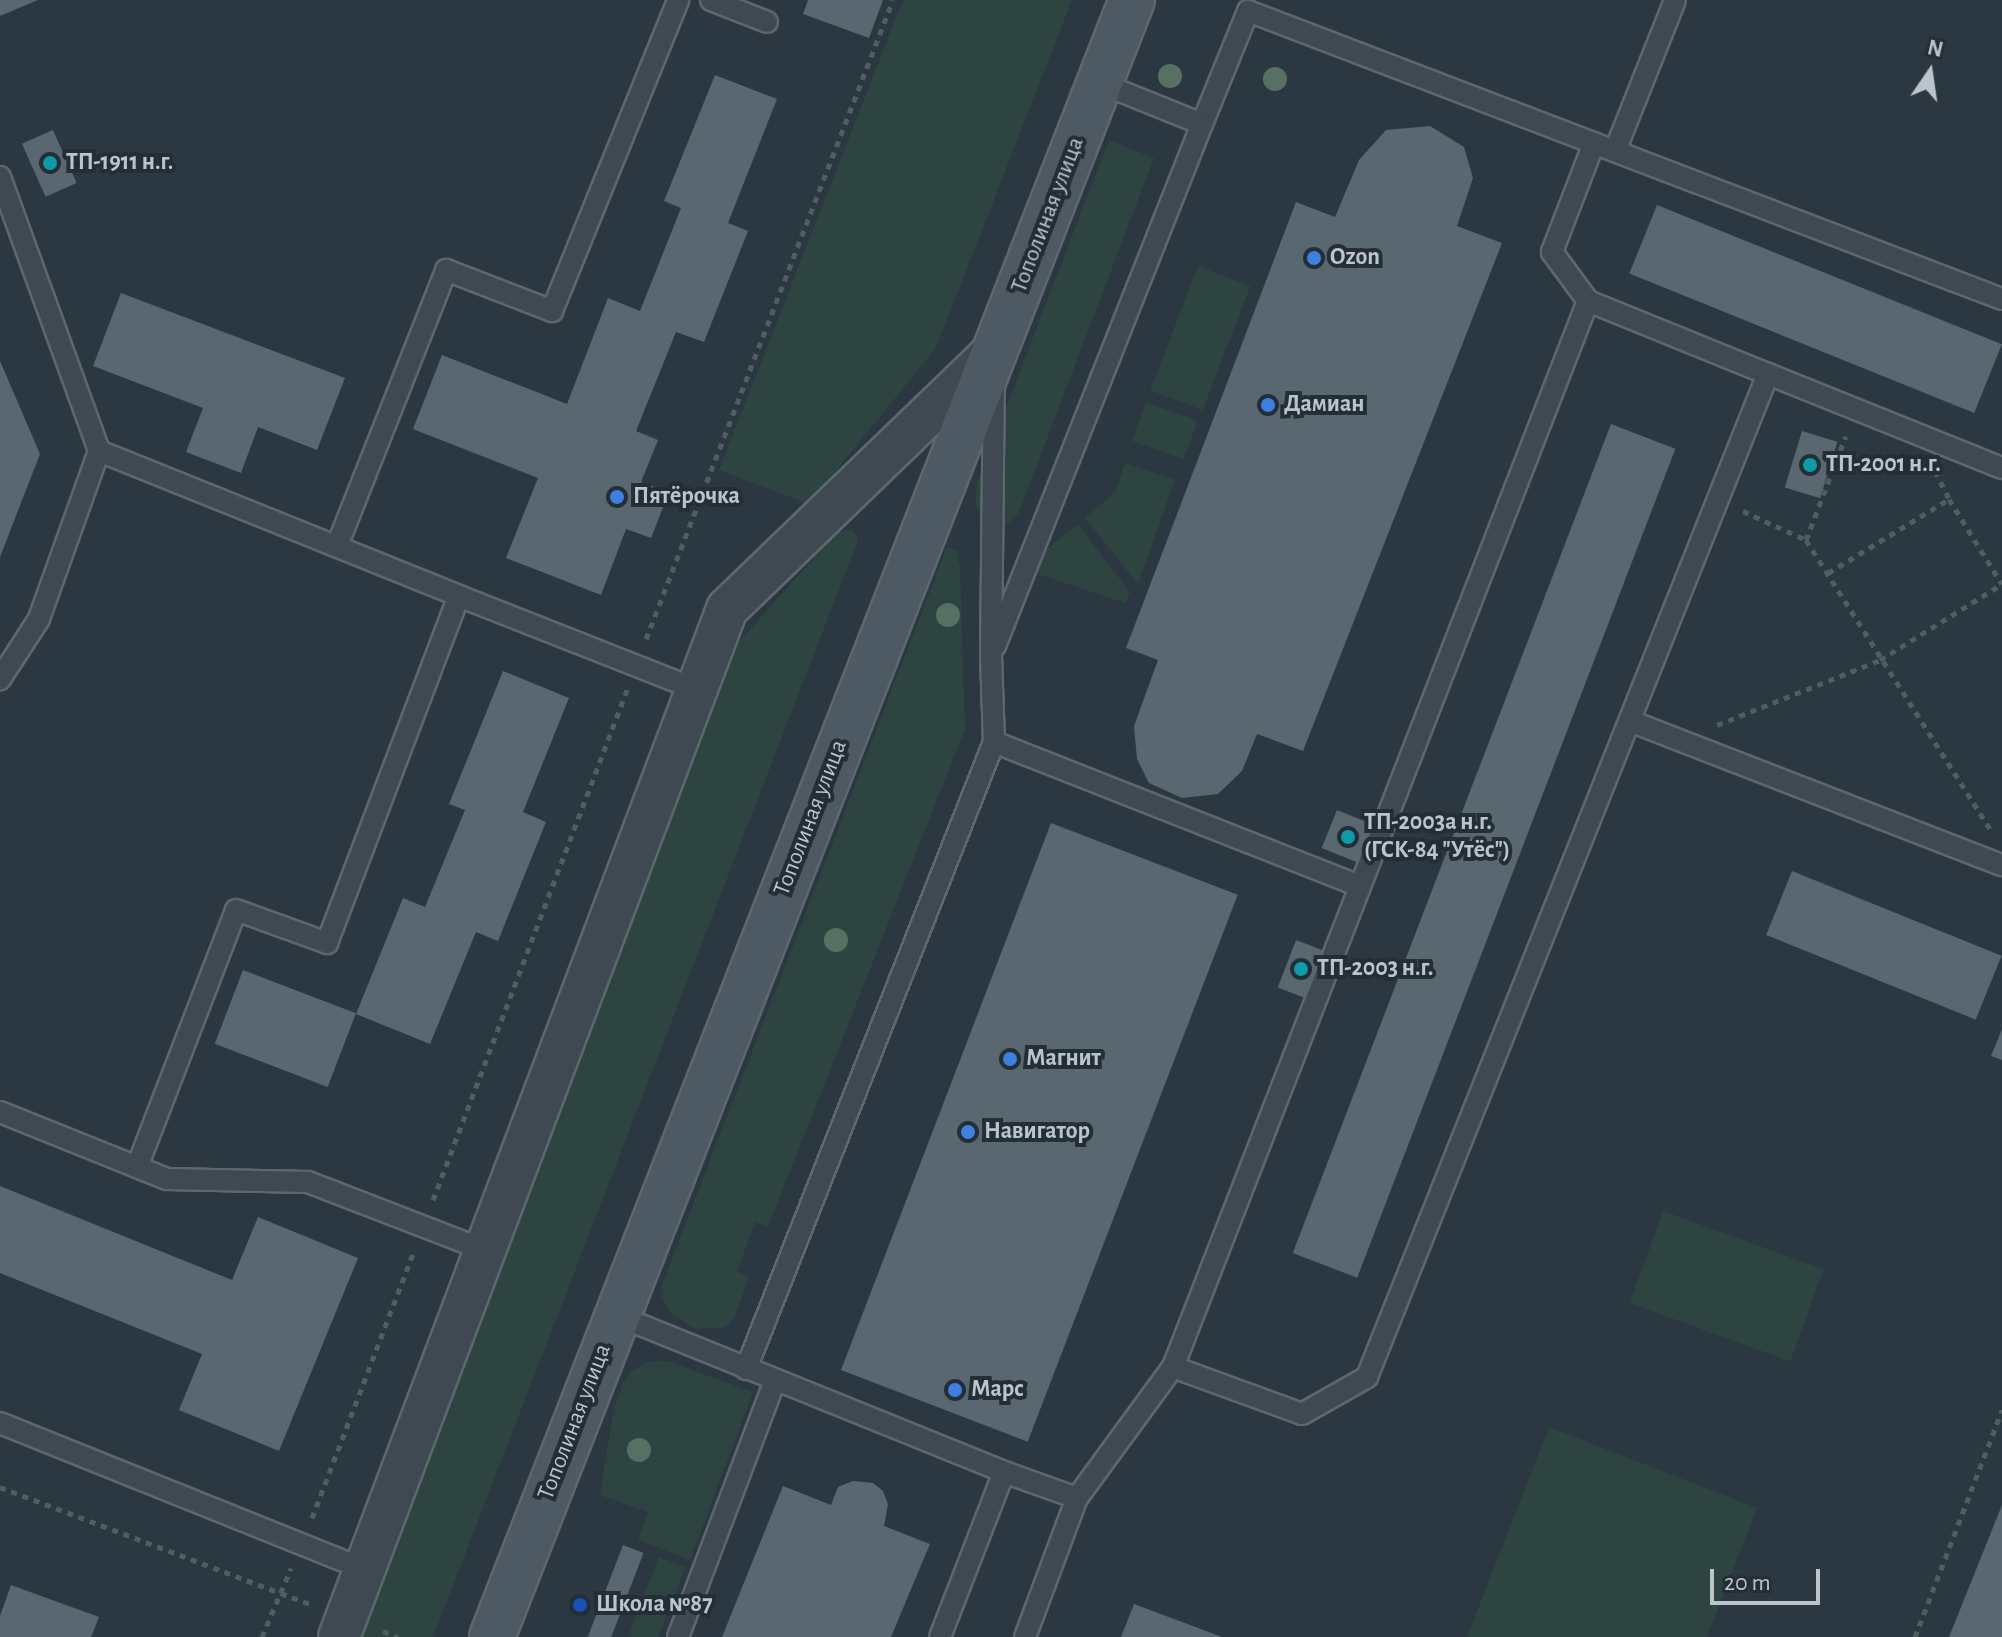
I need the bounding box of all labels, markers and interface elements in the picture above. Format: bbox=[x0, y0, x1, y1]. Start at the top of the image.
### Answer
north arrow bbox=[1890, 32, 1970, 112]
text: N bbox=[1925, 36, 1945, 61]
street label: Тополиная улица bbox=[1005, 133, 1091, 297]
place label: ТП-1911 н.г. bbox=[66, 149, 173, 177]
marker: ТП-1911 н.г. bbox=[41, 154, 59, 172]
place label: Ozon bbox=[1330, 244, 1380, 272]
marker: Ozon bbox=[1305, 249, 1323, 267]
place label: Дамиан bbox=[1284, 391, 1364, 419]
marker: Дамиан bbox=[1259, 396, 1277, 414]
place label: ТП-2001 н.г. bbox=[1826, 451, 1941, 479]
marker: ТП-2001 н.г. bbox=[1801, 456, 1819, 474]
place label: Пятёрочка bbox=[633, 483, 740, 511]
marker: Пятёрочка bbox=[608, 488, 626, 506]
street label: Тополиная улица bbox=[768, 736, 854, 900]
place label: ТП-2003а н.г. (ГСК-84 "Утёс") bbox=[1364, 809, 1510, 865]
marker: ТП-2003а н.г. (ГСК-84 "Утёс") bbox=[1339, 828, 1357, 846]
place label: ТП-2003 н.г. bbox=[1317, 955, 1433, 983]
marker: ТП-2003 н.г. bbox=[1292, 960, 1310, 978]
place label: Магнит bbox=[1026, 1045, 1101, 1073]
marker: Магнит bbox=[1001, 1050, 1019, 1068]
place label: Навигатор bbox=[984, 1118, 1090, 1146]
marker: Навигатор bbox=[959, 1123, 977, 1141]
street label: Тополиная улица bbox=[532, 1340, 618, 1504]
place label: Марс bbox=[971, 1376, 1024, 1404]
marker: Марс bbox=[946, 1381, 964, 1399]
scale bar bbox=[1714, 1553, 1824, 1603]
text: 20 m bbox=[1724, 1571, 1771, 1595]
place label: Школа №87 bbox=[596, 1591, 713, 1619]
marker: Школа №87 bbox=[571, 1596, 589, 1614]

